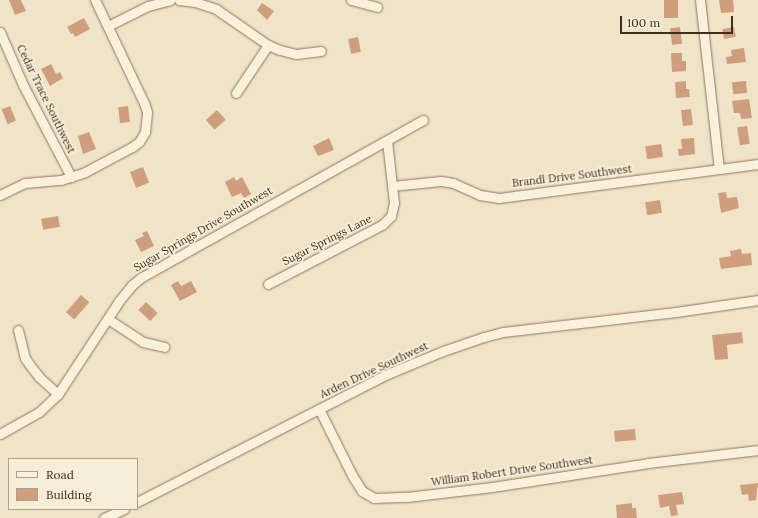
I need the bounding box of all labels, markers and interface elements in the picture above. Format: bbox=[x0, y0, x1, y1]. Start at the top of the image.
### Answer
scale bar bbox=[622, 8, 735, 34]
text: 100 m bbox=[627, 15, 660, 30]
street label: Cedar Trace Southwest bbox=[14, 42, 78, 156]
street label: Brandl Drive Southwest bbox=[511, 162, 633, 190]
street label: Sugar Springs Drive Southwest bbox=[131, 184, 275, 274]
street label: Sugar Springs Lane bbox=[280, 212, 374, 268]
street label: Arden Drive Southwest bbox=[318, 339, 430, 401]
street label: William Robert Drive Southwest bbox=[430, 453, 594, 489]
legend bbox=[8, 458, 138, 510]
text: Road bbox=[46, 467, 74, 482]
text: Building bbox=[46, 487, 92, 502]

